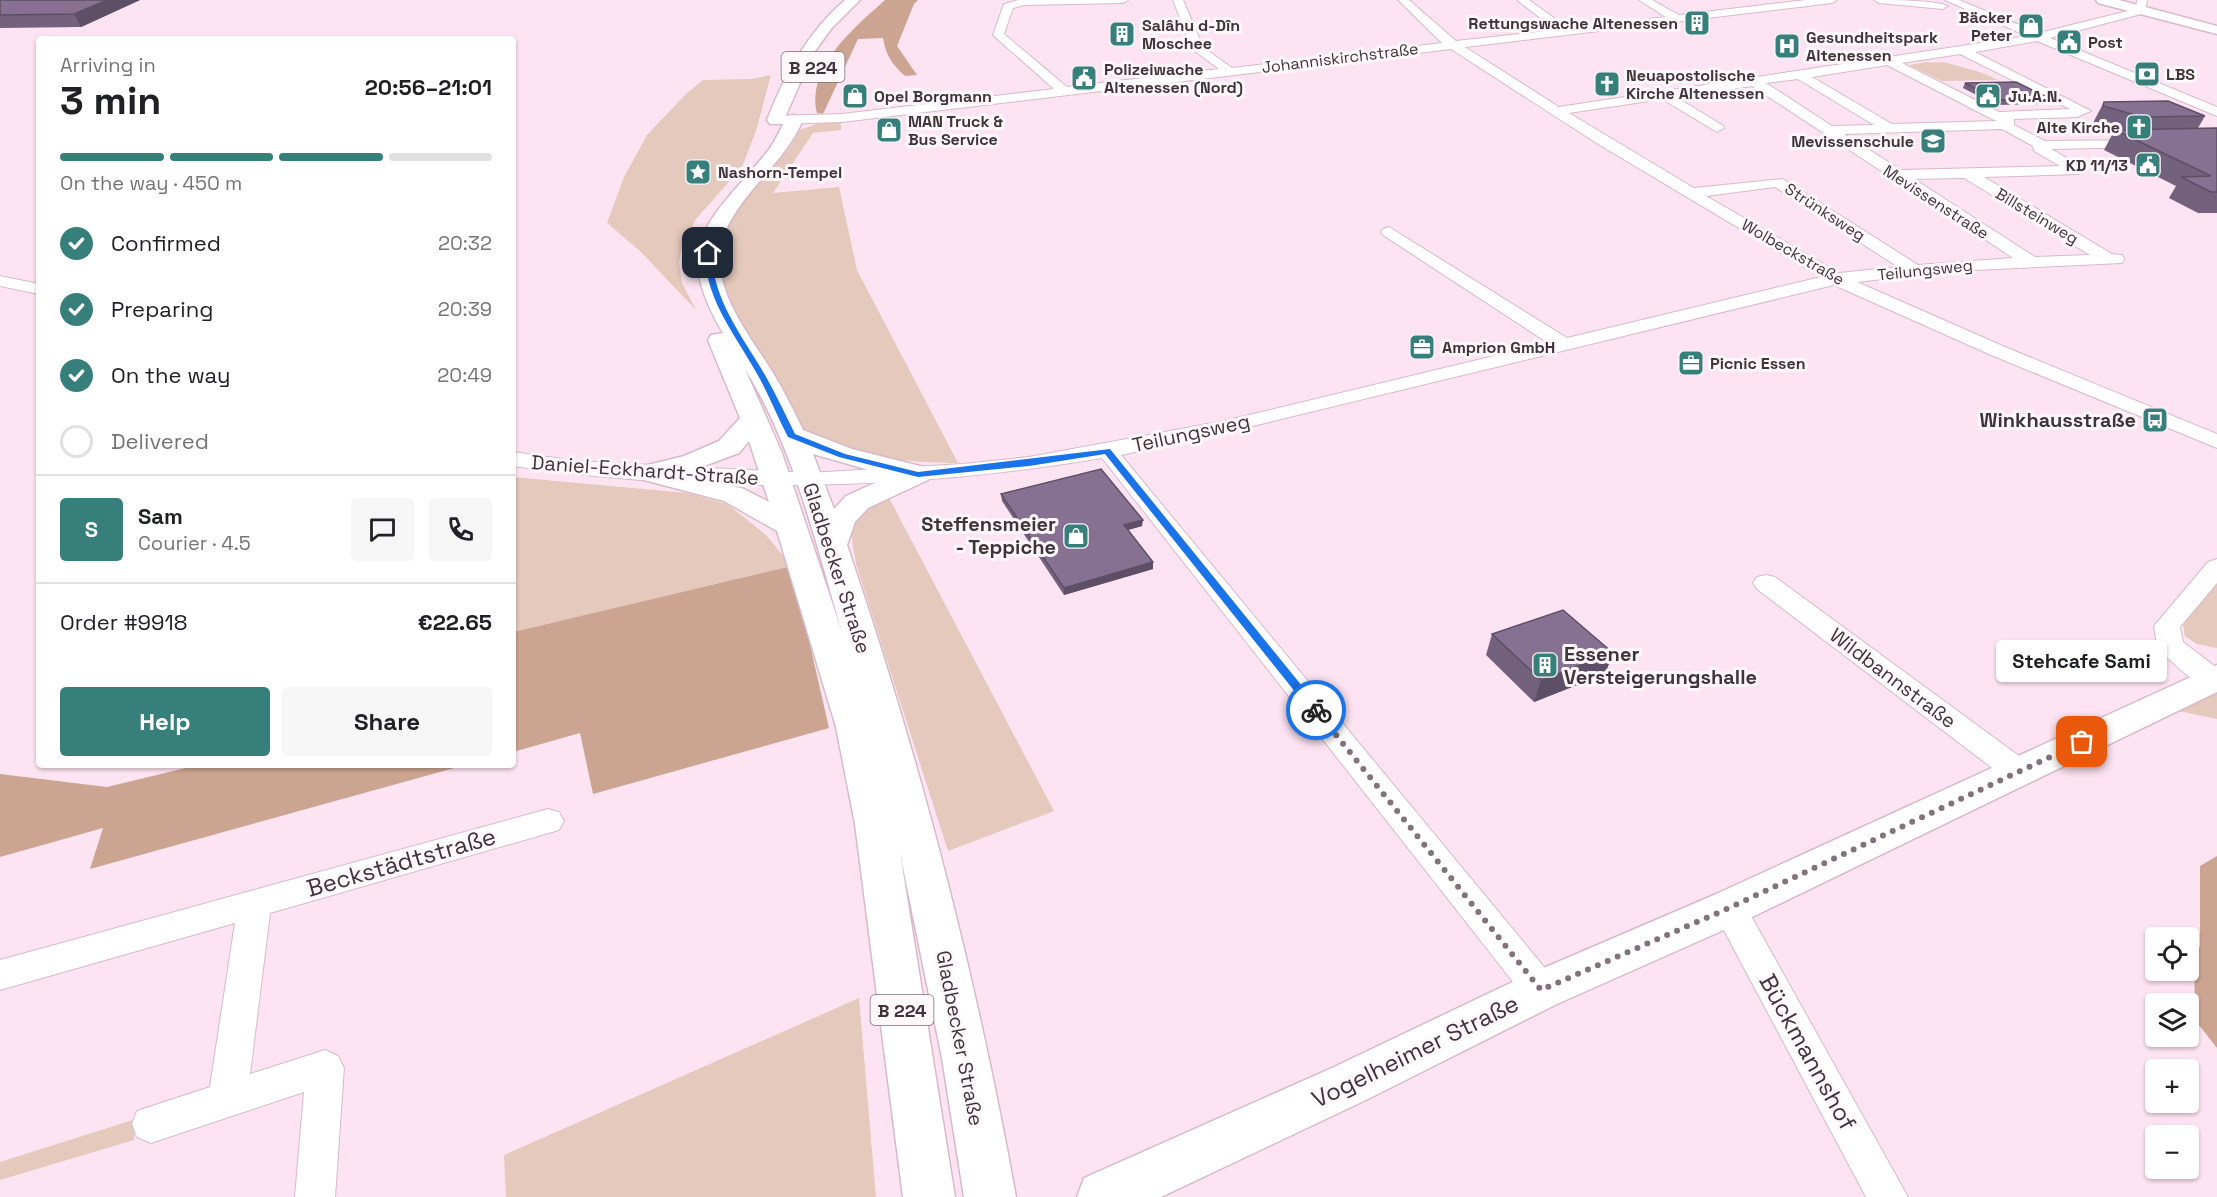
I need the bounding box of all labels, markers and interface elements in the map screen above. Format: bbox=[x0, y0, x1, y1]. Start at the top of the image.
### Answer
place label: Bäcker Peter bbox=[1959, 7, 2012, 46]
building icon: Rettungswache Altenessen bbox=[1682, 8, 1712, 38]
shop icon: Bäcker Peter bbox=[2016, 11, 2046, 41]
place label: Rettungswache Altenessen bbox=[1468, 13, 1678, 34]
place label: Salâhu d-Dîn Moschee bbox=[1142, 15, 1240, 54]
building icon: Salâhu d-Dîn Moschee bbox=[1107, 19, 1137, 49]
place label: Gesundheitspark Altenessen bbox=[1806, 27, 1938, 66]
public building icon: Post bbox=[2054, 27, 2084, 57]
hospital icon: Gesundheitspark Altenessen bbox=[1772, 31, 1802, 61]
place label: Post bbox=[2088, 32, 2123, 53]
street label: Johanniskirchstraße bbox=[1260, 38, 1420, 78]
text: Arriving in bbox=[60, 52, 156, 78]
road number: B 224 bbox=[782, 52, 844, 82]
place label: Polizeiwache Altenessen (Nord) bbox=[1104, 59, 1243, 98]
bank icon: LBS bbox=[2132, 59, 2162, 89]
public building icon: Polizeiwache Altenessen (Nord) bbox=[1069, 63, 1099, 93]
place label: LBS bbox=[2166, 64, 2195, 85]
place label: Neuapostolische Kirche Altenessen bbox=[1626, 65, 1764, 104]
church icon: Neuapostolische Kirche Altenessen bbox=[1592, 69, 1622, 99]
text: 20:56–21:01 bbox=[365, 73, 492, 101]
text: 3 min bbox=[60, 76, 161, 125]
shop icon: Opel Borgmann bbox=[840, 81, 870, 111]
public building icon: Ju.A.N. bbox=[1973, 81, 2003, 111]
place label: Opel Borgmann bbox=[874, 86, 992, 107]
place label: Ju.A.N. bbox=[2008, 86, 2062, 107]
place label: MAN Truck & Bus Service bbox=[908, 111, 1004, 150]
church icon: Alte Kirche bbox=[2124, 112, 2154, 142]
shop icon: MAN Truck & Bus Service bbox=[874, 115, 904, 145]
place label: Alte Kirche bbox=[2037, 117, 2120, 138]
school or university icon: Mevissenschule bbox=[1918, 126, 1948, 156]
place label: Mevissenschule bbox=[1791, 131, 1914, 152]
public building icon: KD 11/13 bbox=[2133, 150, 2163, 180]
place label: KD 11/13 bbox=[2066, 155, 2128, 176]
place icon: Nashorn-Tempel bbox=[683, 157, 713, 187]
street label: Mevissenstraße bbox=[1879, 160, 1993, 244]
place label: Nashorn-Tempel bbox=[718, 162, 842, 183]
text: On the way · 450 m bbox=[60, 170, 242, 196]
street label: Strünksweg bbox=[1781, 178, 1869, 246]
street label: Billsteinweg bbox=[1992, 183, 2082, 249]
street label: Wolbeckstraße bbox=[1738, 214, 1848, 290]
icon: check bbox=[60, 227, 93, 260]
pin bbox=[682, 227, 733, 278]
text: Confirmed bbox=[111, 229, 221, 257]
text: 20:32 bbox=[438, 230, 492, 256]
icon: home bbox=[691, 236, 724, 269]
street label: Teilungsweg bbox=[1876, 255, 1974, 285]
icon: check bbox=[60, 293, 93, 326]
text: Preparing bbox=[111, 295, 213, 323]
text: 20:39 bbox=[438, 296, 492, 322]
office icon: Amprion GmbH bbox=[1407, 332, 1437, 362]
place label: Amprion GmbH bbox=[1442, 337, 1555, 358]
office icon: Picnic Essen bbox=[1676, 348, 1706, 378]
place label: Picnic Essen bbox=[1710, 353, 1806, 374]
icon: check bbox=[60, 359, 93, 392]
text: On the way bbox=[111, 361, 230, 389]
text: 20:49 bbox=[437, 362, 492, 388]
bus stop icon: Winkhausstraße bbox=[2140, 405, 2170, 435]
place label: Winkhausstraße bbox=[1980, 407, 2136, 433]
street label: Teilungsweg bbox=[1130, 408, 1252, 458]
text: Delivered bbox=[111, 427, 209, 455]
street label: Daniel-Eckhardt-Straße bbox=[530, 449, 760, 491]
street label: Gladbecker Straße bbox=[797, 479, 877, 657]
button: chat bbox=[351, 498, 414, 561]
button: phone bbox=[429, 498, 492, 561]
text: Sam bbox=[138, 502, 183, 530]
place label: Steffensmeier - Teppiche bbox=[921, 511, 1056, 560]
text: S bbox=[85, 515, 98, 543]
shop icon: Steffensmeier - Teppiche bbox=[1061, 521, 1091, 551]
text: Courier · 4.5 bbox=[138, 530, 251, 556]
text: Order #9918 bbox=[60, 608, 187, 636]
text: €22.65 bbox=[418, 608, 492, 636]
street label: Wildbannstraße bbox=[1825, 622, 1961, 734]
callout: Stehcafe Sami bbox=[1996, 640, 2168, 682]
place label: Essener Versteigerungshalle bbox=[1564, 641, 1757, 690]
text: Stehcafe Sami bbox=[2012, 648, 2151, 674]
building icon: Essener Versteigerungshalle bbox=[1530, 650, 1560, 680]
courier bbox=[1286, 680, 1346, 740]
button: Help bbox=[60, 687, 270, 756]
button: Share bbox=[282, 687, 492, 756]
icon: bike bbox=[1300, 694, 1333, 727]
pin bbox=[2056, 716, 2107, 767]
icon: bag bbox=[2065, 725, 2098, 758]
street label: Beckstädtstraße bbox=[303, 820, 499, 904]
map controls bbox=[2145, 927, 2199, 1179]
button: locate bbox=[2145, 927, 2199, 981]
street label: Gladbecker Straße bbox=[930, 948, 990, 1128]
street label: Bückmannshof bbox=[1752, 968, 1864, 1136]
street label: Vogelheimer Straße bbox=[1306, 987, 1524, 1115]
button: layers bbox=[2145, 993, 2199, 1047]
road number: B 224 bbox=[870, 995, 934, 1025]
button: + bbox=[2145, 1059, 2199, 1113]
button: − bbox=[2145, 1125, 2199, 1179]

